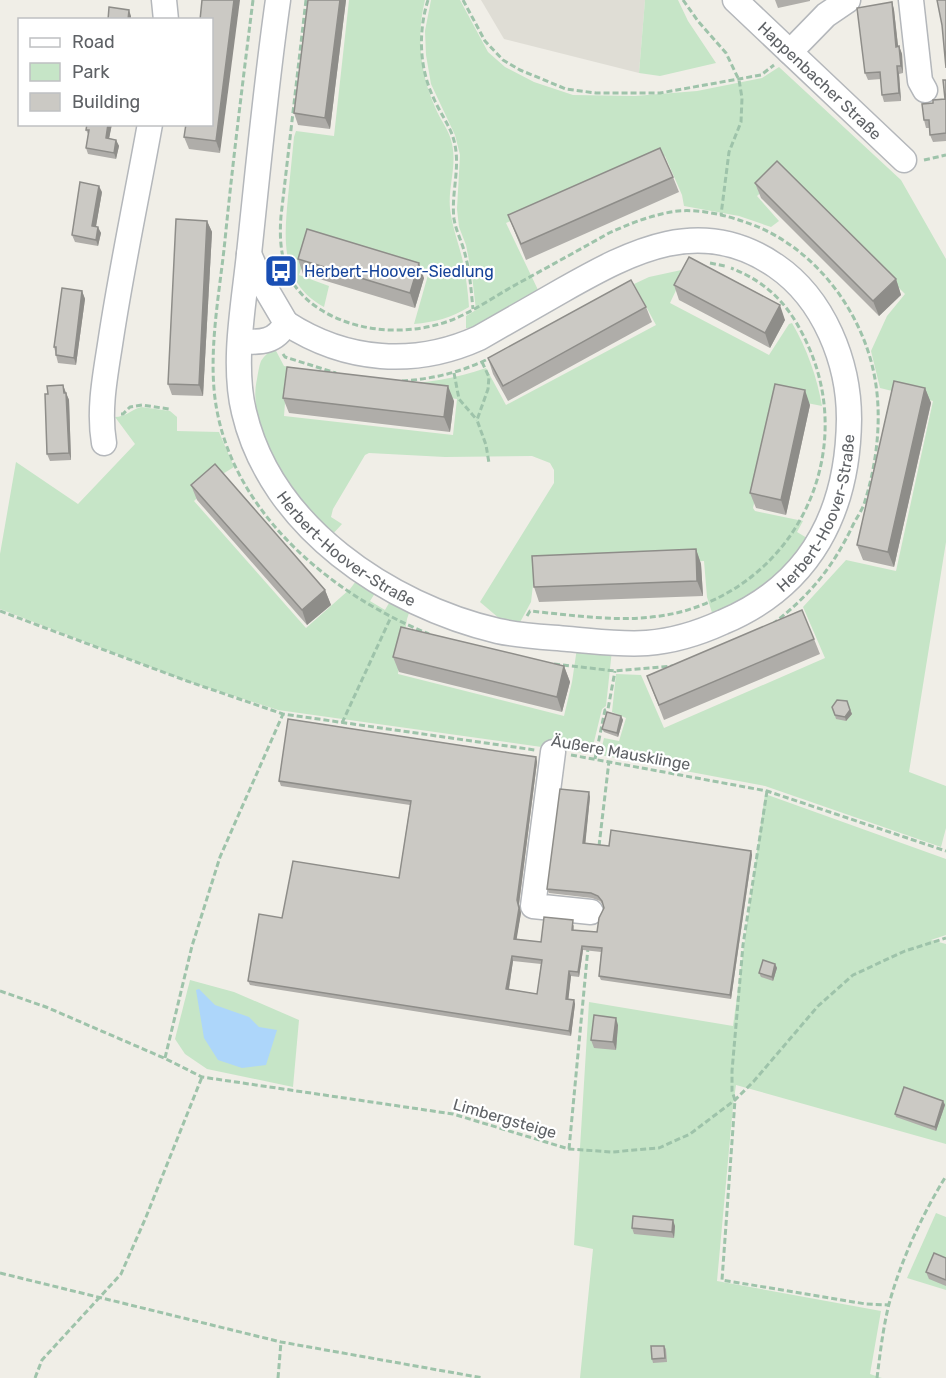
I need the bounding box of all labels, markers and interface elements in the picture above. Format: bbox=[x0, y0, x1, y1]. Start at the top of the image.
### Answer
legend bbox=[18, 18, 213, 126]
street label: Happenbacher Straße bbox=[754, 18, 885, 144]
text: Road bbox=[72, 31, 115, 53]
text: Park bbox=[72, 61, 110, 83]
text: Building bbox=[72, 91, 140, 113]
bus stop icon: Herbert-Hoover-Siedlung bbox=[263, 253, 299, 289]
place label: Herbert-Hoover-Siedlung bbox=[304, 262, 494, 281]
street label: Herbert-Hoover-Straße bbox=[773, 434, 859, 596]
street label: Herbert-Hoover-Straße bbox=[273, 487, 419, 611]
street label: Äußere Mausklinge bbox=[550, 731, 692, 774]
street label: Limbergsteige bbox=[451, 1095, 559, 1142]

